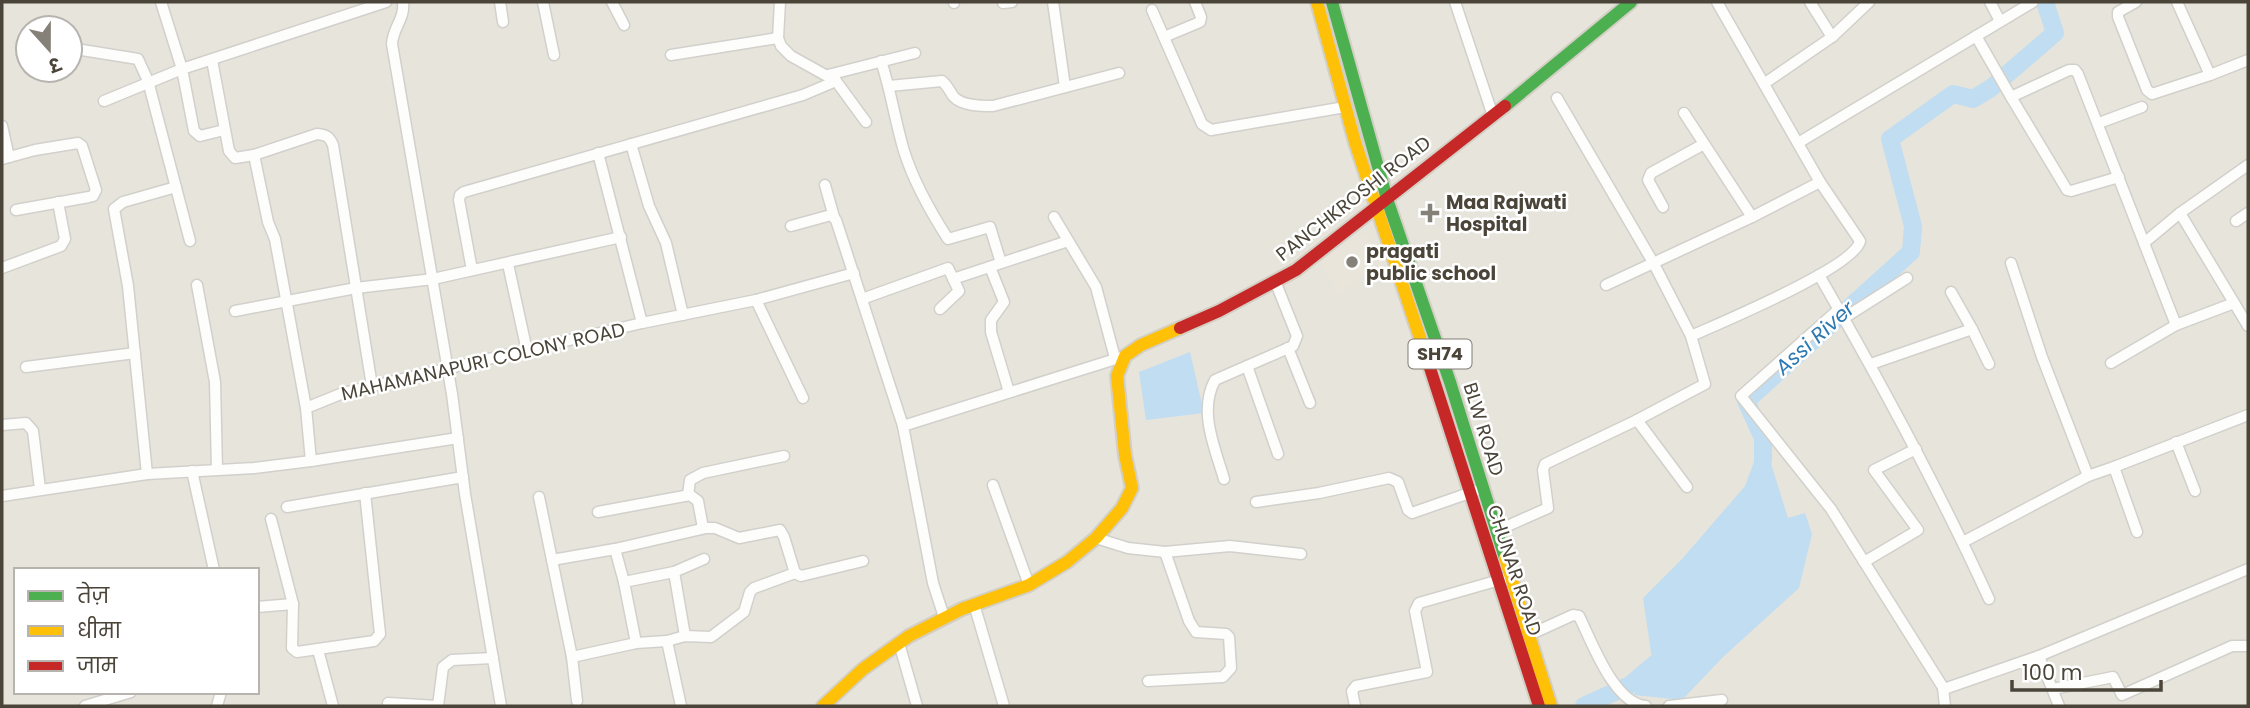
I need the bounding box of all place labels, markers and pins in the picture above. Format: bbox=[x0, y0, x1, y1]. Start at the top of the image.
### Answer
place label: Maa Rajwati Hospital bbox=[1446, 189, 1567, 238]
marker: Maa Rajwati Hospital bbox=[1420, 203, 1440, 223]
place label: pragati public school bbox=[1366, 238, 1496, 287]
marker: pragati public school bbox=[1344, 254, 1360, 270]

